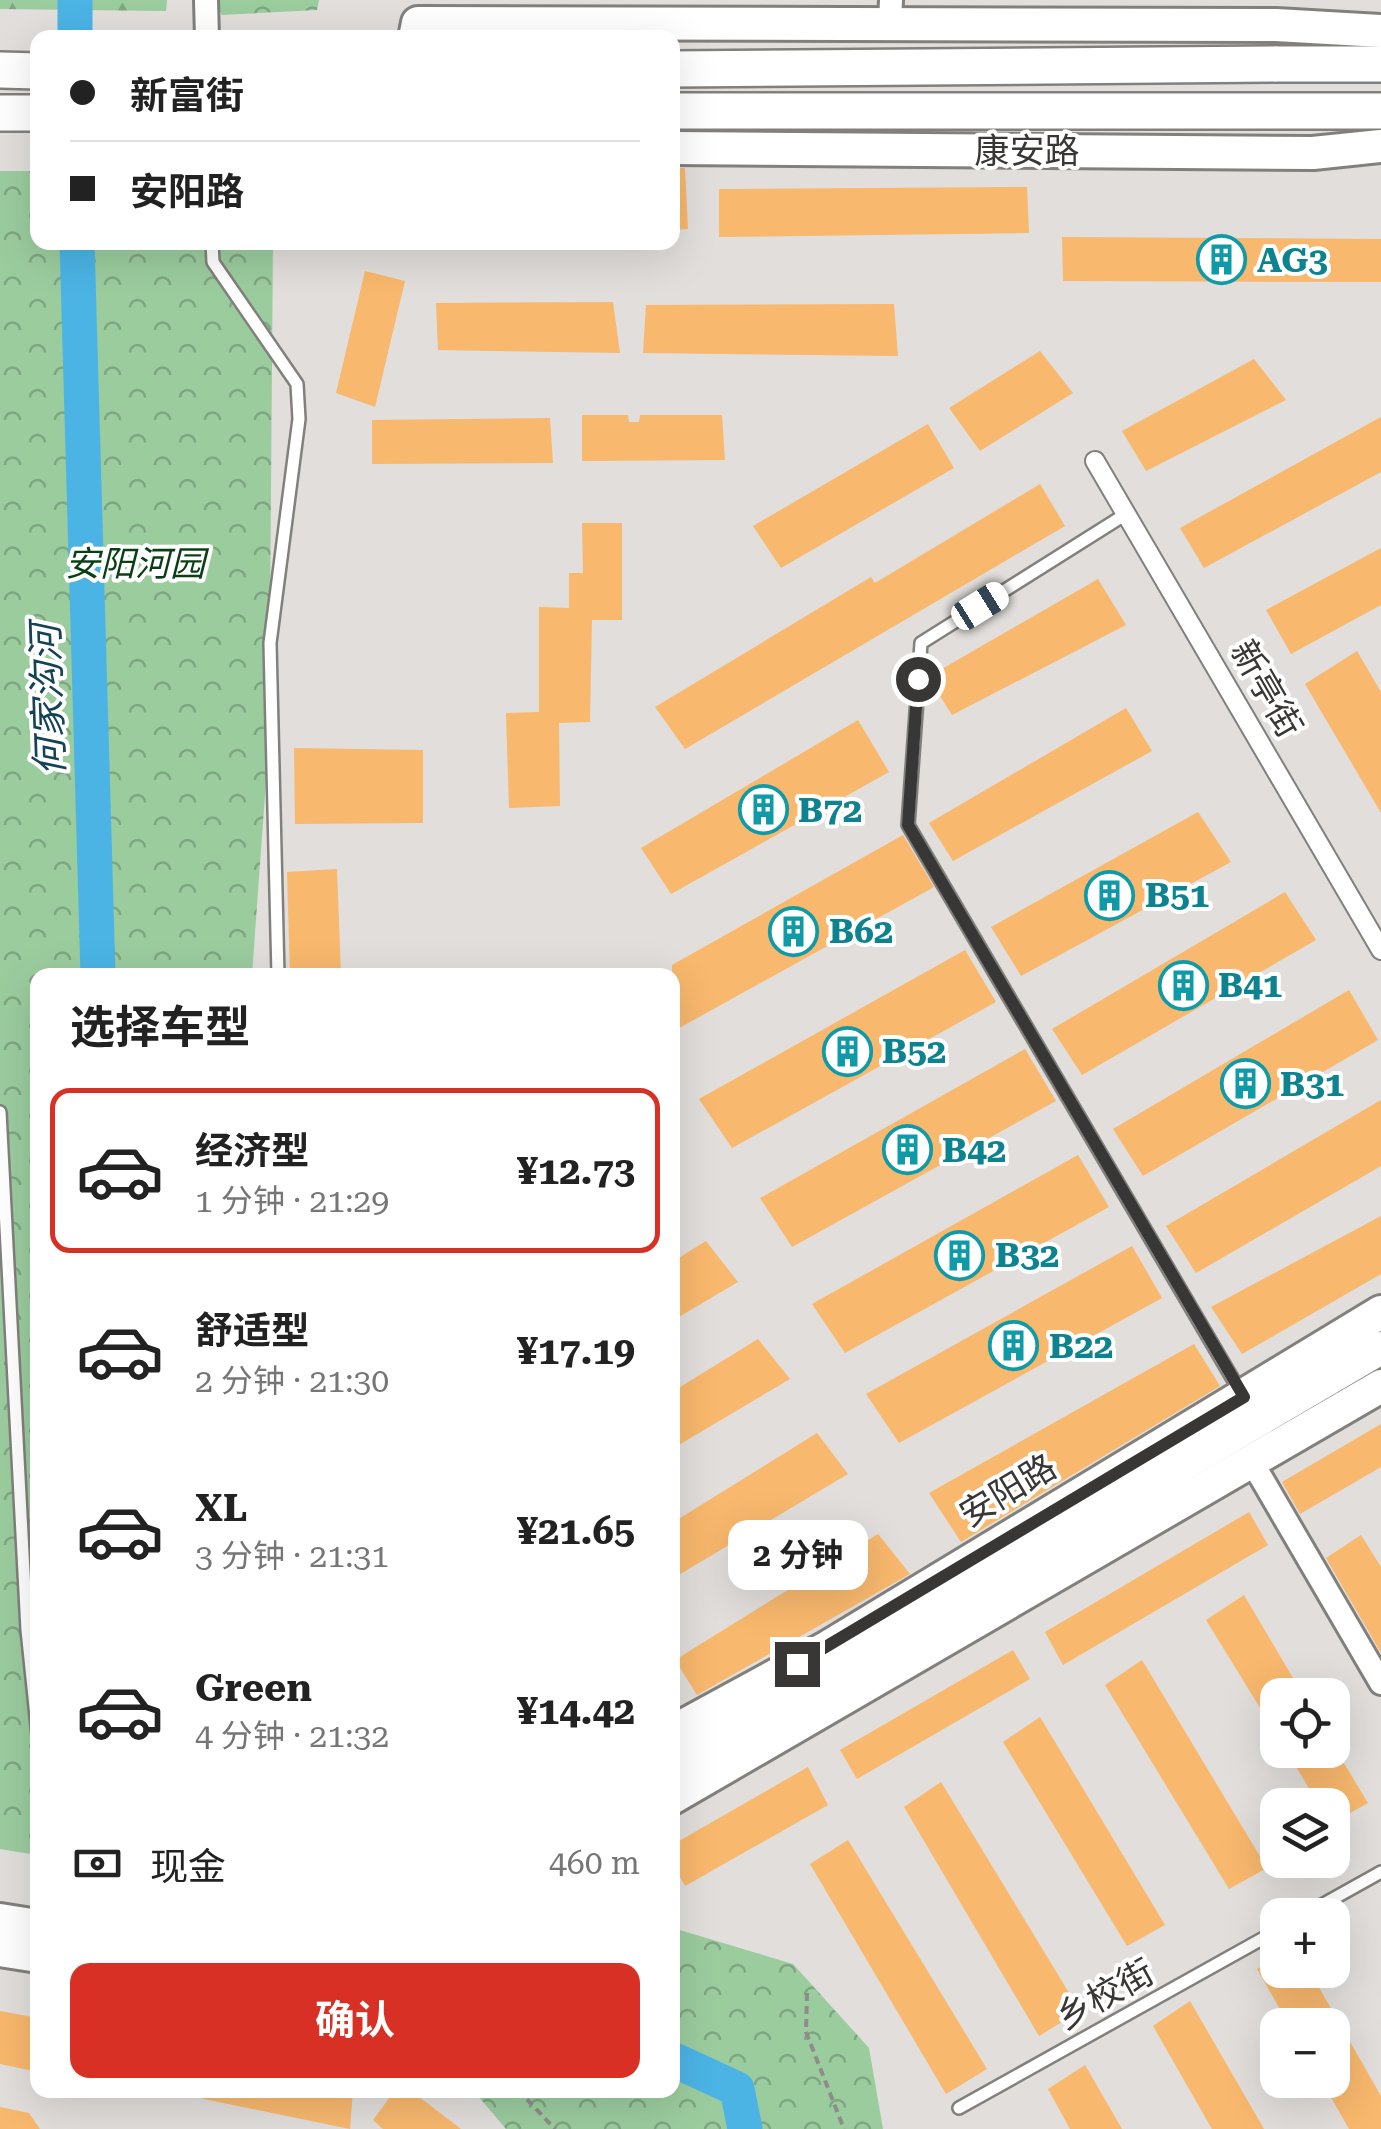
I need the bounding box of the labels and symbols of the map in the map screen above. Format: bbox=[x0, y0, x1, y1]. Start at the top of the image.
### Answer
street label: 康安路 bbox=[974, 131, 1080, 172]
building icon: AG3 bbox=[1196, 234, 1248, 286]
place label: AG3 bbox=[1257, 240, 1328, 281]
park label: 安阳河园 bbox=[65, 544, 210, 585]
car bbox=[947, 577, 1013, 635]
water label: 何家沟河 bbox=[23, 616, 73, 777]
street label: 新亭街 bbox=[1222, 633, 1310, 745]
route start bbox=[896, 657, 941, 702]
building icon: B72 bbox=[737, 784, 789, 836]
place label: B72 bbox=[798, 790, 862, 831]
building icon: B51 bbox=[1084, 869, 1136, 921]
place label: B51 bbox=[1145, 875, 1209, 916]
building icon: B62 bbox=[768, 905, 820, 957]
place label: B62 bbox=[829, 911, 893, 952]
building icon: B41 bbox=[1157, 959, 1209, 1011]
place label: B41 bbox=[1218, 965, 1282, 1006]
building icon: B52 bbox=[821, 1025, 873, 1077]
place label: B52 bbox=[882, 1031, 946, 1072]
building icon: B31 bbox=[1219, 1058, 1271, 1110]
place label: B31 bbox=[1280, 1064, 1344, 1105]
building icon: B42 bbox=[881, 1124, 933, 1176]
place label: B42 bbox=[942, 1130, 1006, 1171]
building icon: B32 bbox=[934, 1229, 986, 1281]
place label: B32 bbox=[995, 1235, 1059, 1276]
building icon: B22 bbox=[988, 1320, 1040, 1372]
place label: B22 bbox=[1049, 1326, 1113, 1367]
street label: 安阳路 bbox=[952, 1446, 1064, 1536]
callout: 2 分钟 bbox=[727, 1519, 867, 1589]
route end bbox=[775, 1642, 820, 1687]
street label: 乡校街 bbox=[1049, 1952, 1161, 2038]

